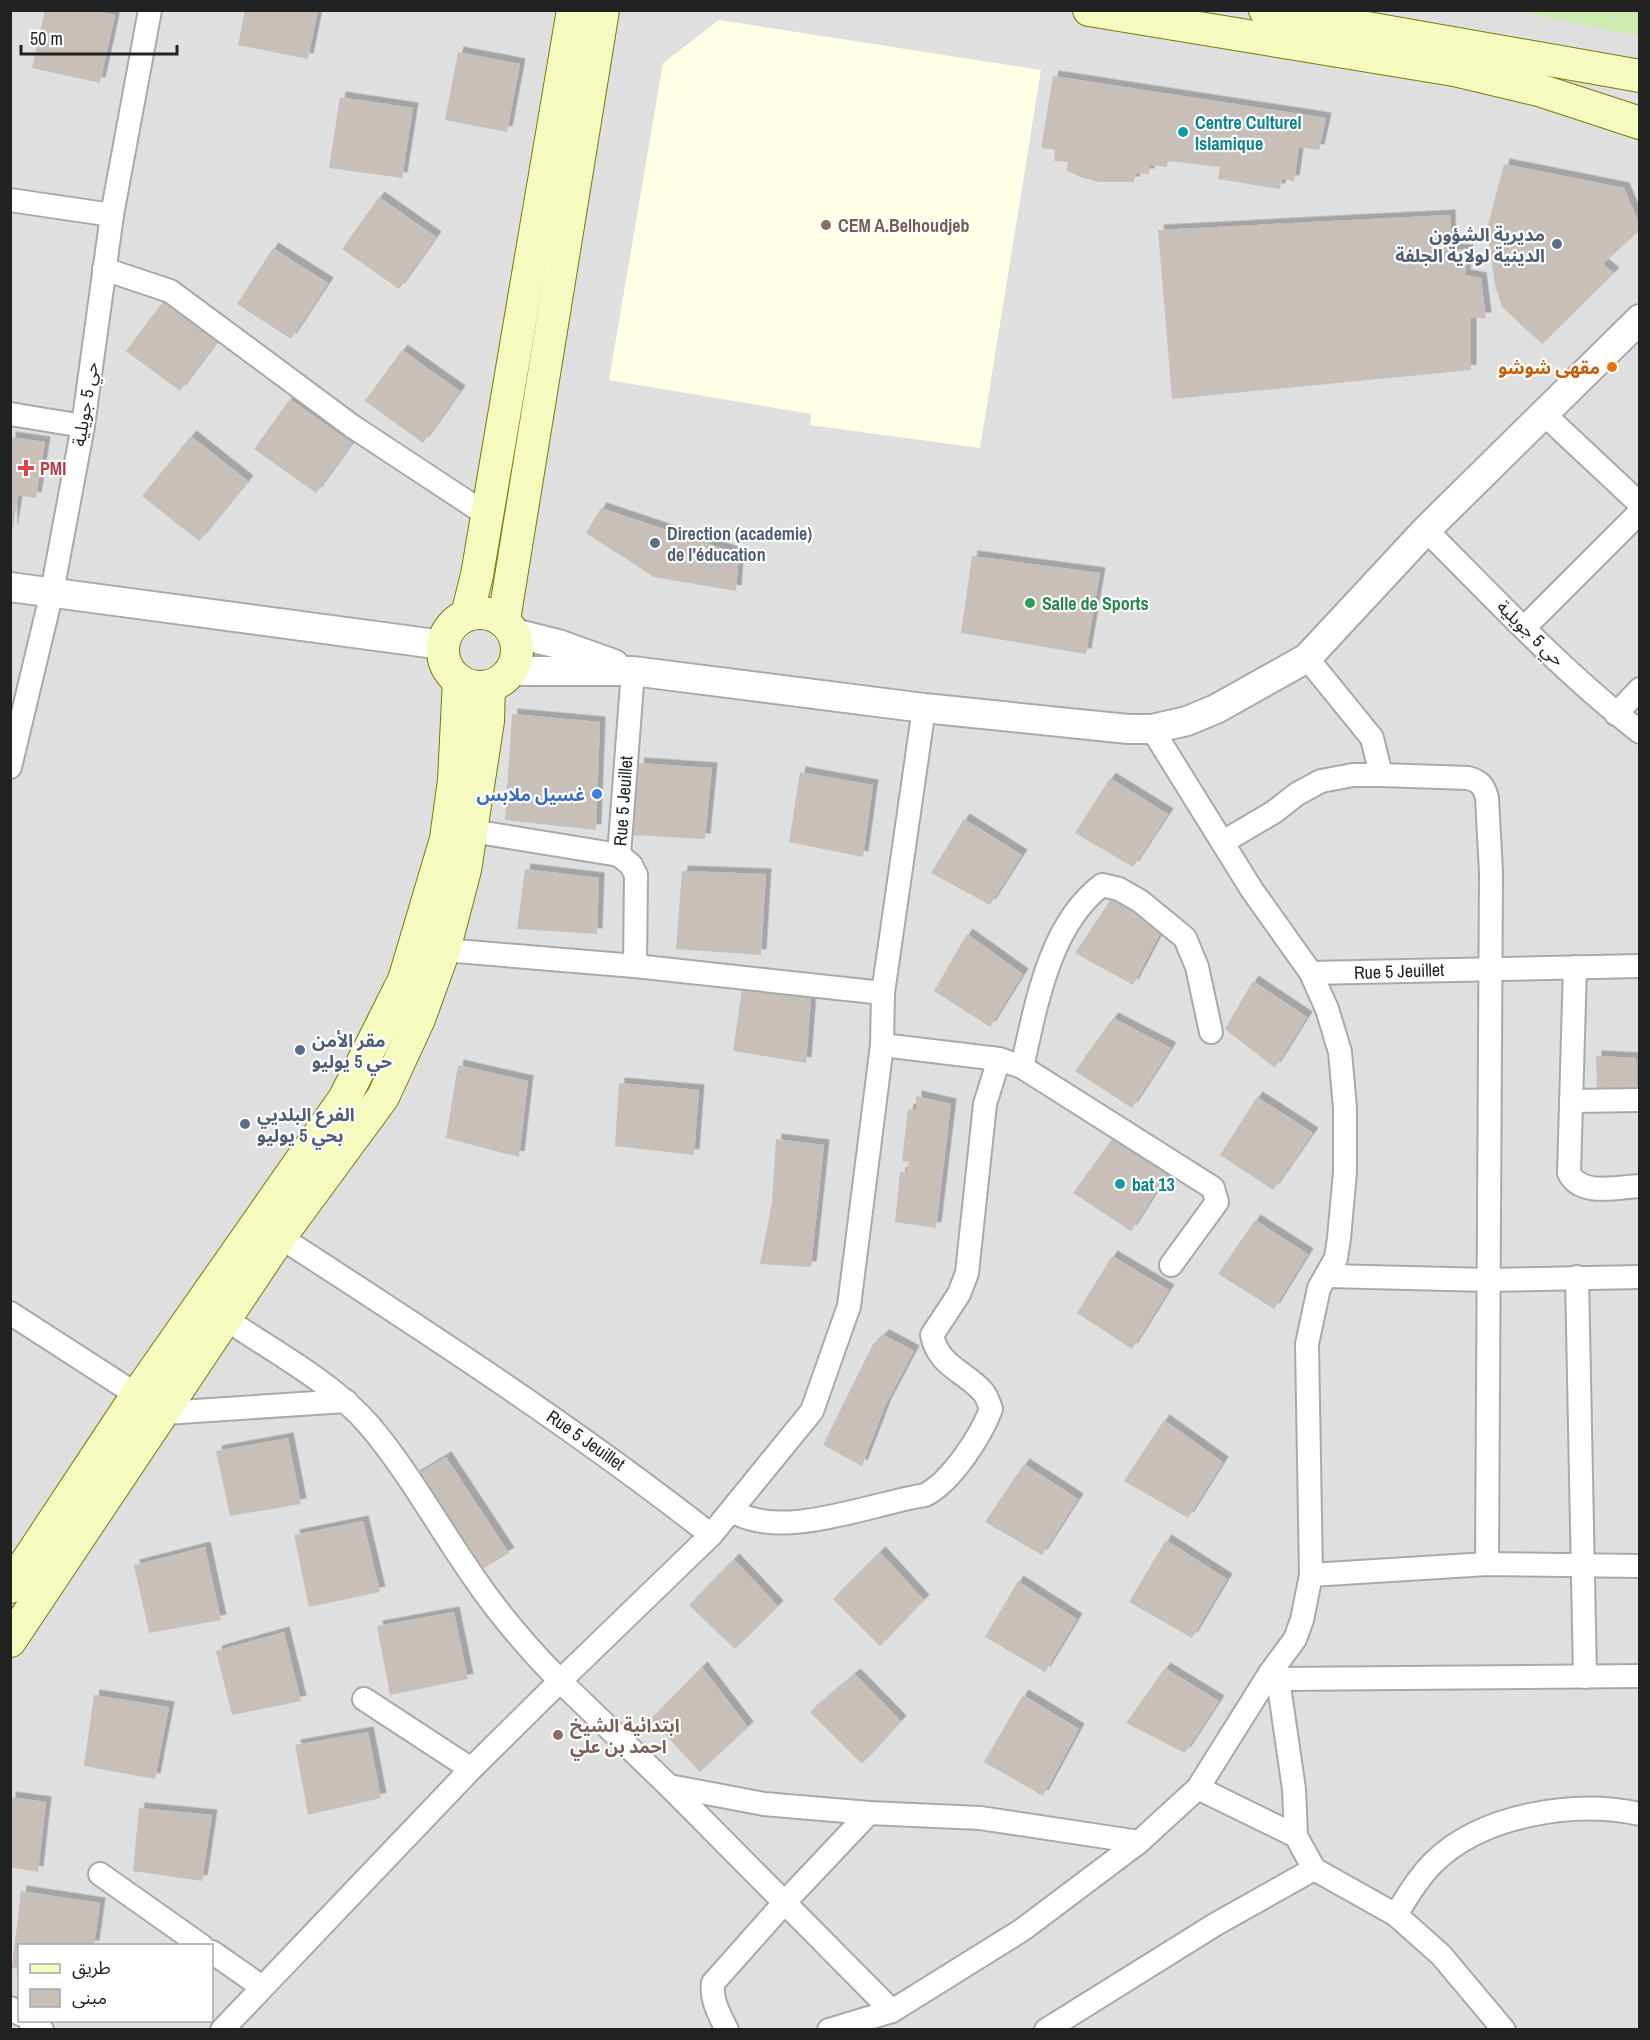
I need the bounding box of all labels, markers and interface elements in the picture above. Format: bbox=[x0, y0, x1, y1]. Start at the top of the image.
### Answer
scale bar bbox=[21, 18, 177, 56]
text: 50 m bbox=[30, 26, 63, 51]
place label: Centre Culturel Islamique bbox=[1195, 110, 1302, 156]
marker: Centre Culturel Islamique bbox=[1176, 125, 1190, 139]
place label: CEM A.Belhoudjeb bbox=[838, 213, 970, 238]
marker: CEM A.Belhoudjeb bbox=[819, 218, 833, 232]
place label: مديرية الشؤون الدينية لولاية الجلفة bbox=[1395, 222, 1545, 268]
marker: مديرية الشؤون الدينية لولاية الجلفة bbox=[1550, 237, 1564, 251]
place label: مقهى شوشو bbox=[1498, 355, 1600, 380]
street label: حي 5 جويلية bbox=[66, 360, 105, 448]
marker: مقهى شوشو bbox=[1605, 360, 1619, 374]
place label: PMI bbox=[40, 456, 66, 481]
marker: PMI bbox=[17, 459, 35, 477]
place label: Direction (academie) de l'éducation bbox=[667, 521, 812, 567]
marker: Direction (academie) de l'éducation bbox=[648, 536, 662, 550]
place label: Salle de Sports bbox=[1042, 591, 1149, 616]
street label: حي 5 جويلية bbox=[1491, 594, 1570, 673]
marker: Salle de Sports bbox=[1023, 596, 1037, 610]
street label: Rue 5 Jeuillet bbox=[607, 755, 639, 847]
place label: غسيل ملابس bbox=[477, 782, 585, 807]
marker: غسيل ملابس bbox=[590, 787, 604, 801]
street label: Rue 5 Jeuillet bbox=[1353, 957, 1445, 985]
place label: مقر الأمن حي 5 يوليو bbox=[312, 1028, 392, 1076]
marker: مقر الأمن حي 5 يوليو bbox=[293, 1043, 307, 1057]
place label: الفرع البلديي بحي 5 يوليو bbox=[257, 1102, 355, 1150]
marker: الفرع البلديي بحي 5 يوليو bbox=[238, 1117, 252, 1131]
place label: bat 13 bbox=[1132, 1172, 1175, 1197]
marker: bat 13 bbox=[1113, 1177, 1127, 1191]
street label: Rue 5 Jeuillet bbox=[542, 1404, 630, 1476]
place label: ابتدائية الشيخ احمد بن علي bbox=[570, 1713, 680, 1761]
marker: ابتدائية الشيخ احمد بن علي bbox=[551, 1728, 565, 1742]
legend bbox=[18, 1944, 213, 2022]
text: طريق bbox=[72, 1955, 111, 1980]
text: مبنى bbox=[72, 1985, 107, 2010]

